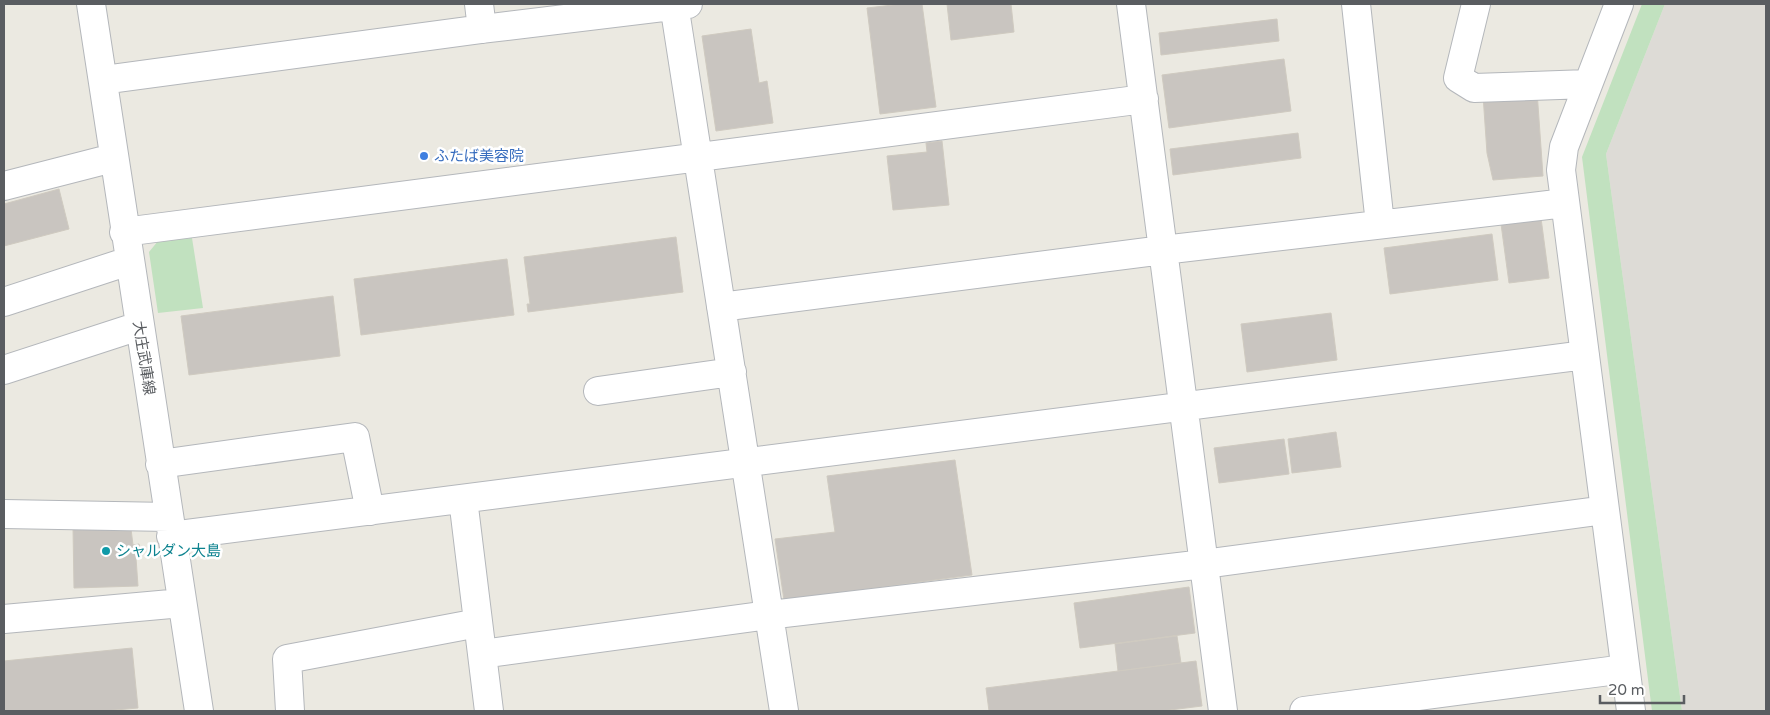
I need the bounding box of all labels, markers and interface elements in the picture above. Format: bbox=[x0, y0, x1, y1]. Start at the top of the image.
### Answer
place label: ふたば美容院 bbox=[434, 147, 524, 165]
marker: ふたば美容院 bbox=[418, 150, 430, 162]
street label: 大庄武庫線 bbox=[129, 320, 159, 396]
place label: シャルダン大島 bbox=[116, 542, 221, 560]
marker: シャルダン大島 bbox=[100, 545, 112, 557]
scale bar bbox=[1600, 672, 1684, 704]
text: 20 m bbox=[1608, 681, 1645, 699]

